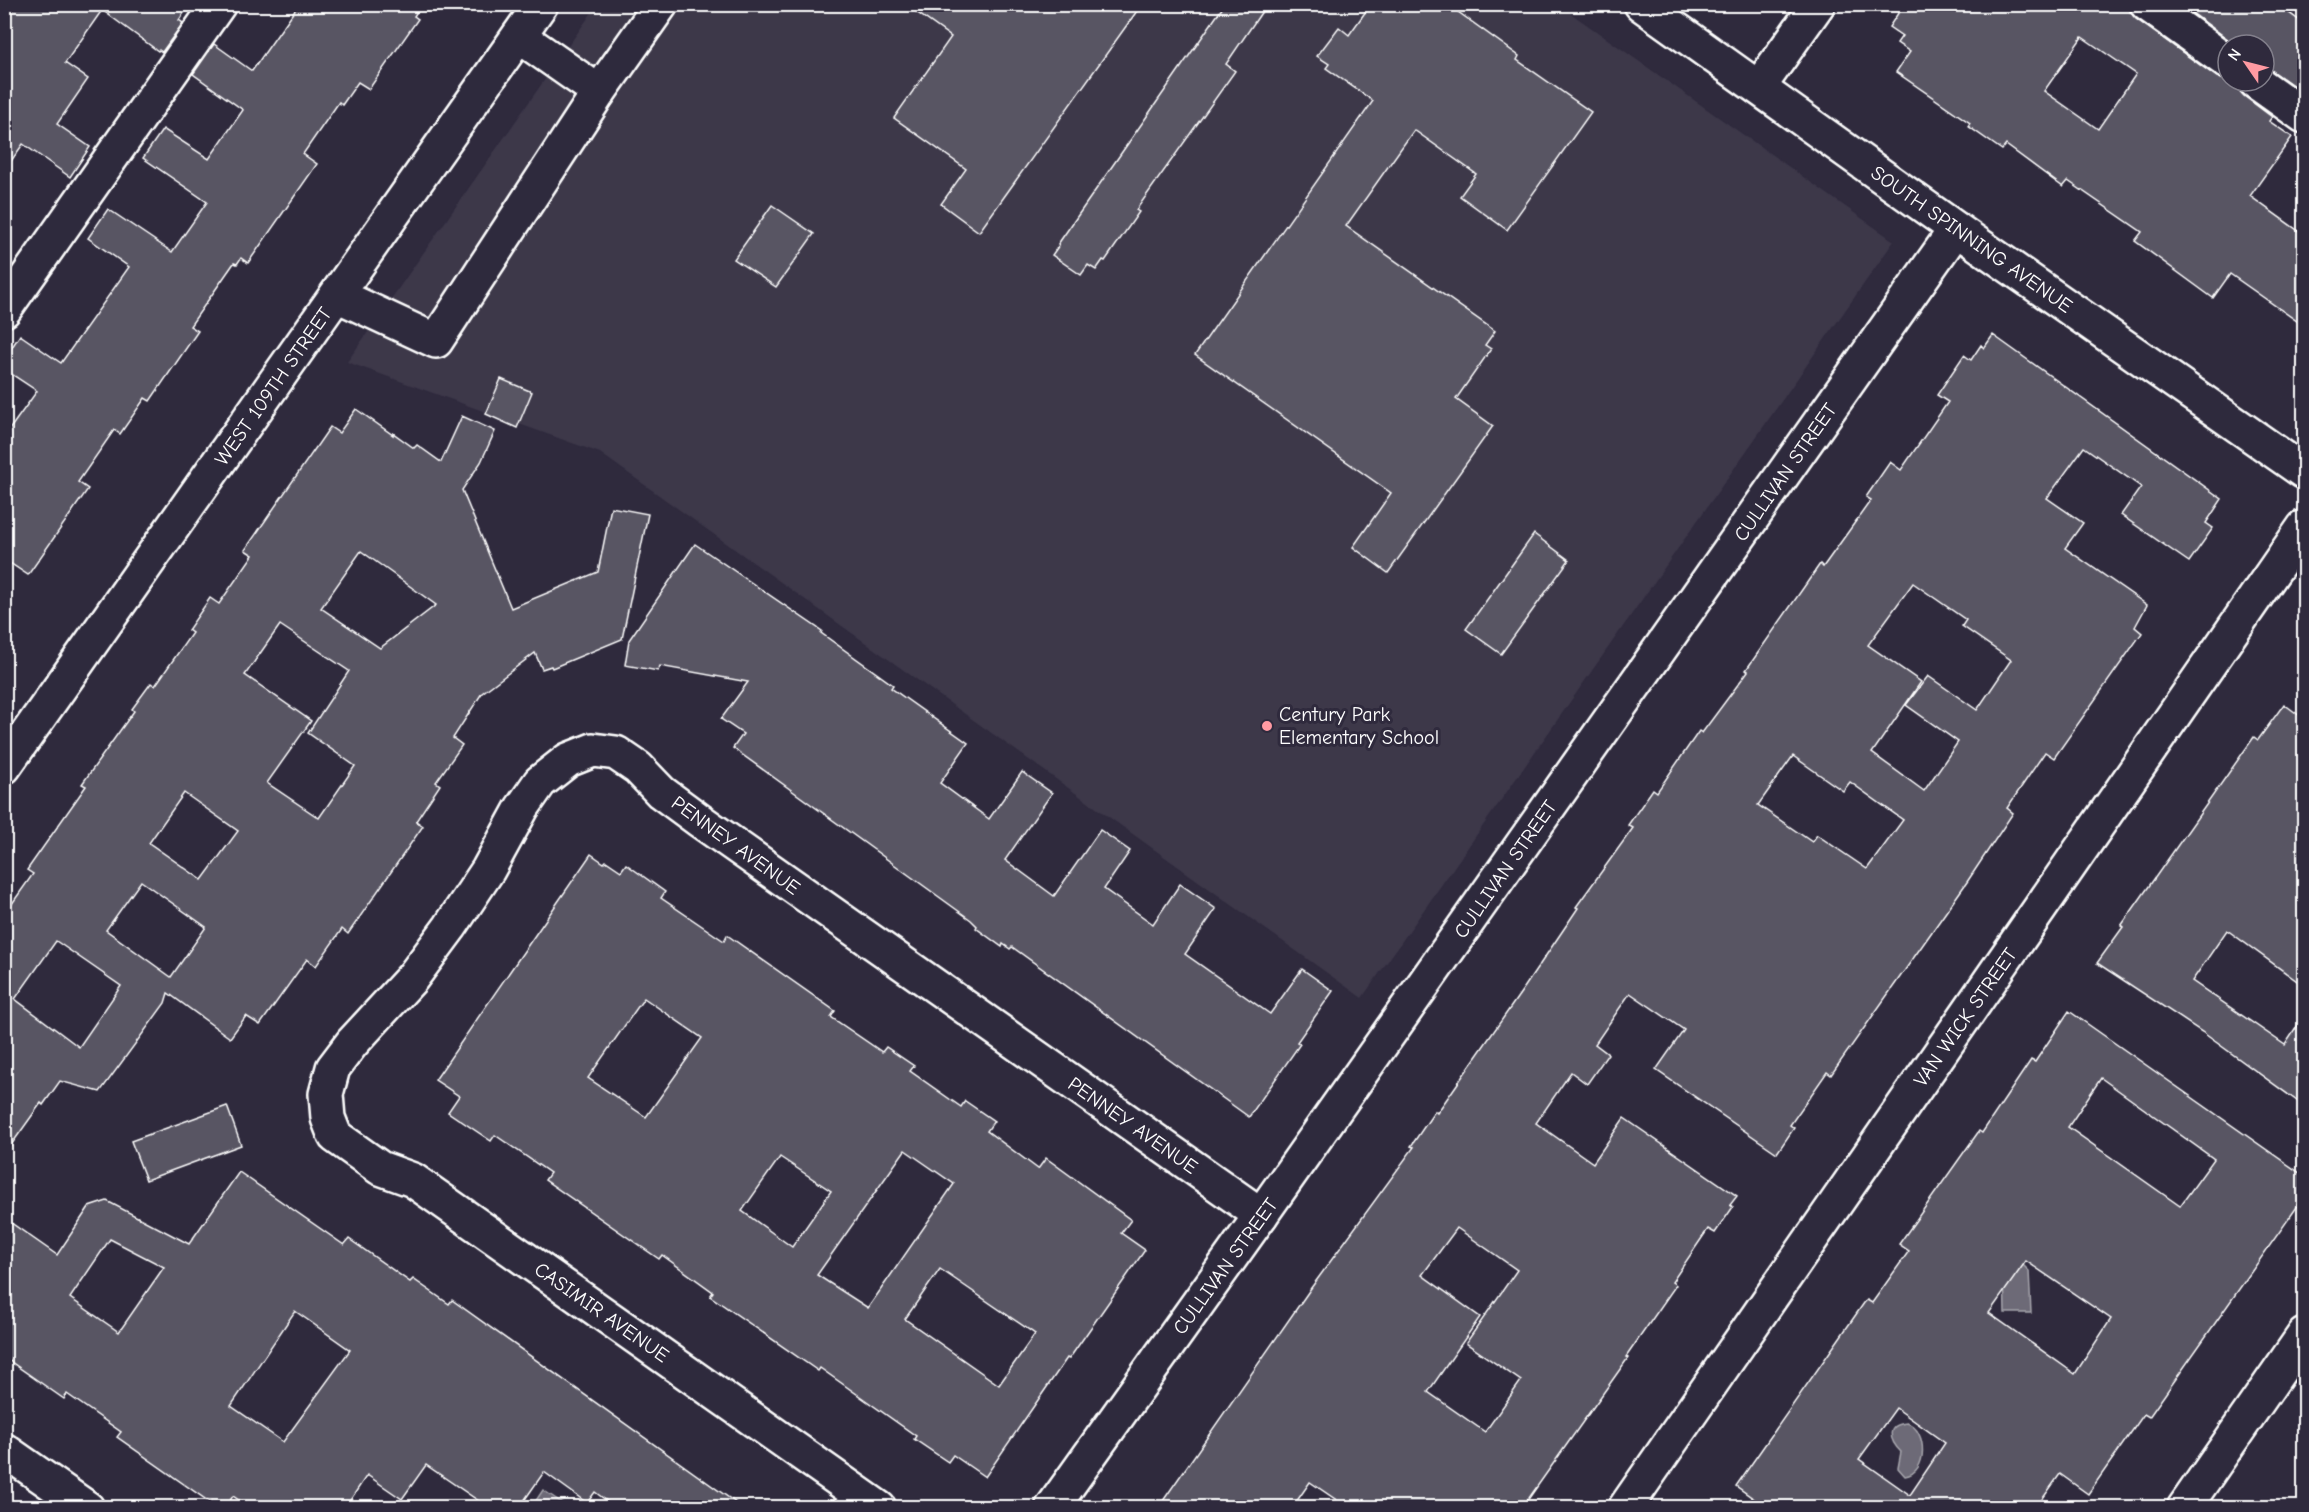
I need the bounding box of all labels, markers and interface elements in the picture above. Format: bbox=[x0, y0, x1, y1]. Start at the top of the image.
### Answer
north arrow bbox=[2216, 33, 2276, 93]
text: N bbox=[2224, 46, 2245, 64]
street label: SOUTH SPINNING AVENUE bbox=[1867, 161, 2077, 318]
street label: WEST 109TH STREET bbox=[210, 302, 337, 470]
street label: CULLIVAN STREET bbox=[1729, 399, 1842, 546]
place label: Century Park Elementary School bbox=[1279, 703, 1439, 749]
marker: Century Park Elementary School bbox=[1260, 719, 1274, 733]
street label: PENNEY AVENUE bbox=[667, 791, 804, 900]
street label: CULLIVAN STREET bbox=[1449, 796, 1562, 943]
street label: VAN WICK STREET bbox=[1909, 943, 2022, 1091]
street label: PENNEY AVENUE bbox=[1064, 1072, 1202, 1179]
street label: CULLIVAN STREET bbox=[1168, 1193, 1283, 1339]
street label: CASIMIR AVENUE bbox=[530, 1258, 673, 1367]

